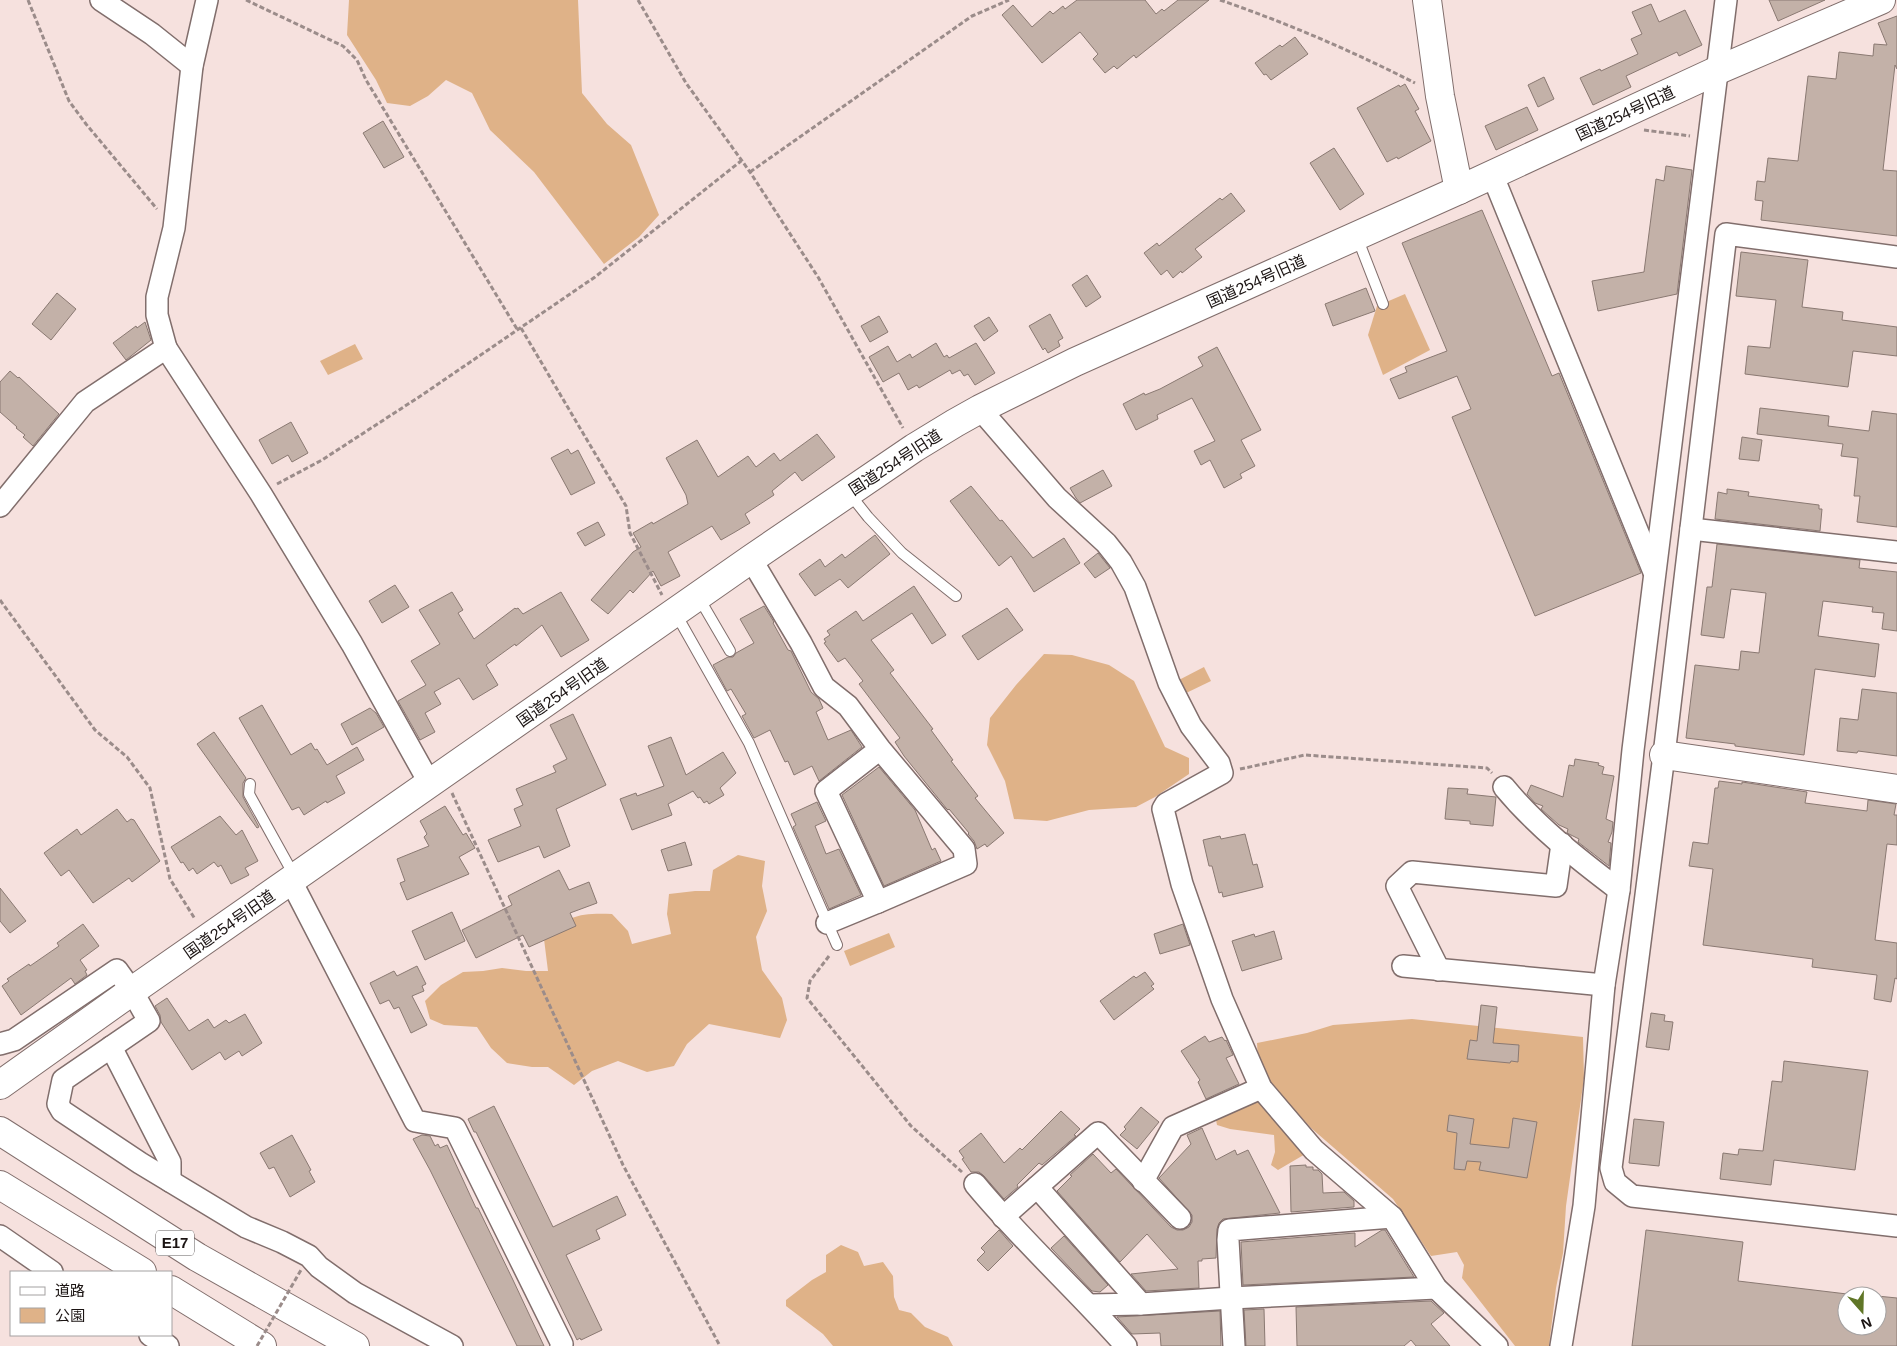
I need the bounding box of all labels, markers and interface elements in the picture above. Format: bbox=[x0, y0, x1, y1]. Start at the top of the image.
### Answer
street label: 国道254号旧道 bbox=[1573, 83, 1677, 144]
street label: 国道254号旧道 bbox=[1204, 252, 1308, 311]
street label: 国道254号旧道 bbox=[846, 426, 945, 499]
street label: 国道254号旧道 bbox=[514, 655, 611, 730]
street label: 国道254号旧道 bbox=[181, 887, 278, 962]
road number: E17 bbox=[156, 1230, 194, 1256]
legend bbox=[10, 1271, 172, 1336]
text: 道路 bbox=[55, 1282, 85, 1299]
north arrow bbox=[1837, 1286, 1887, 1336]
text: 公園 bbox=[55, 1307, 85, 1324]
text: N bbox=[1859, 1314, 1874, 1332]

